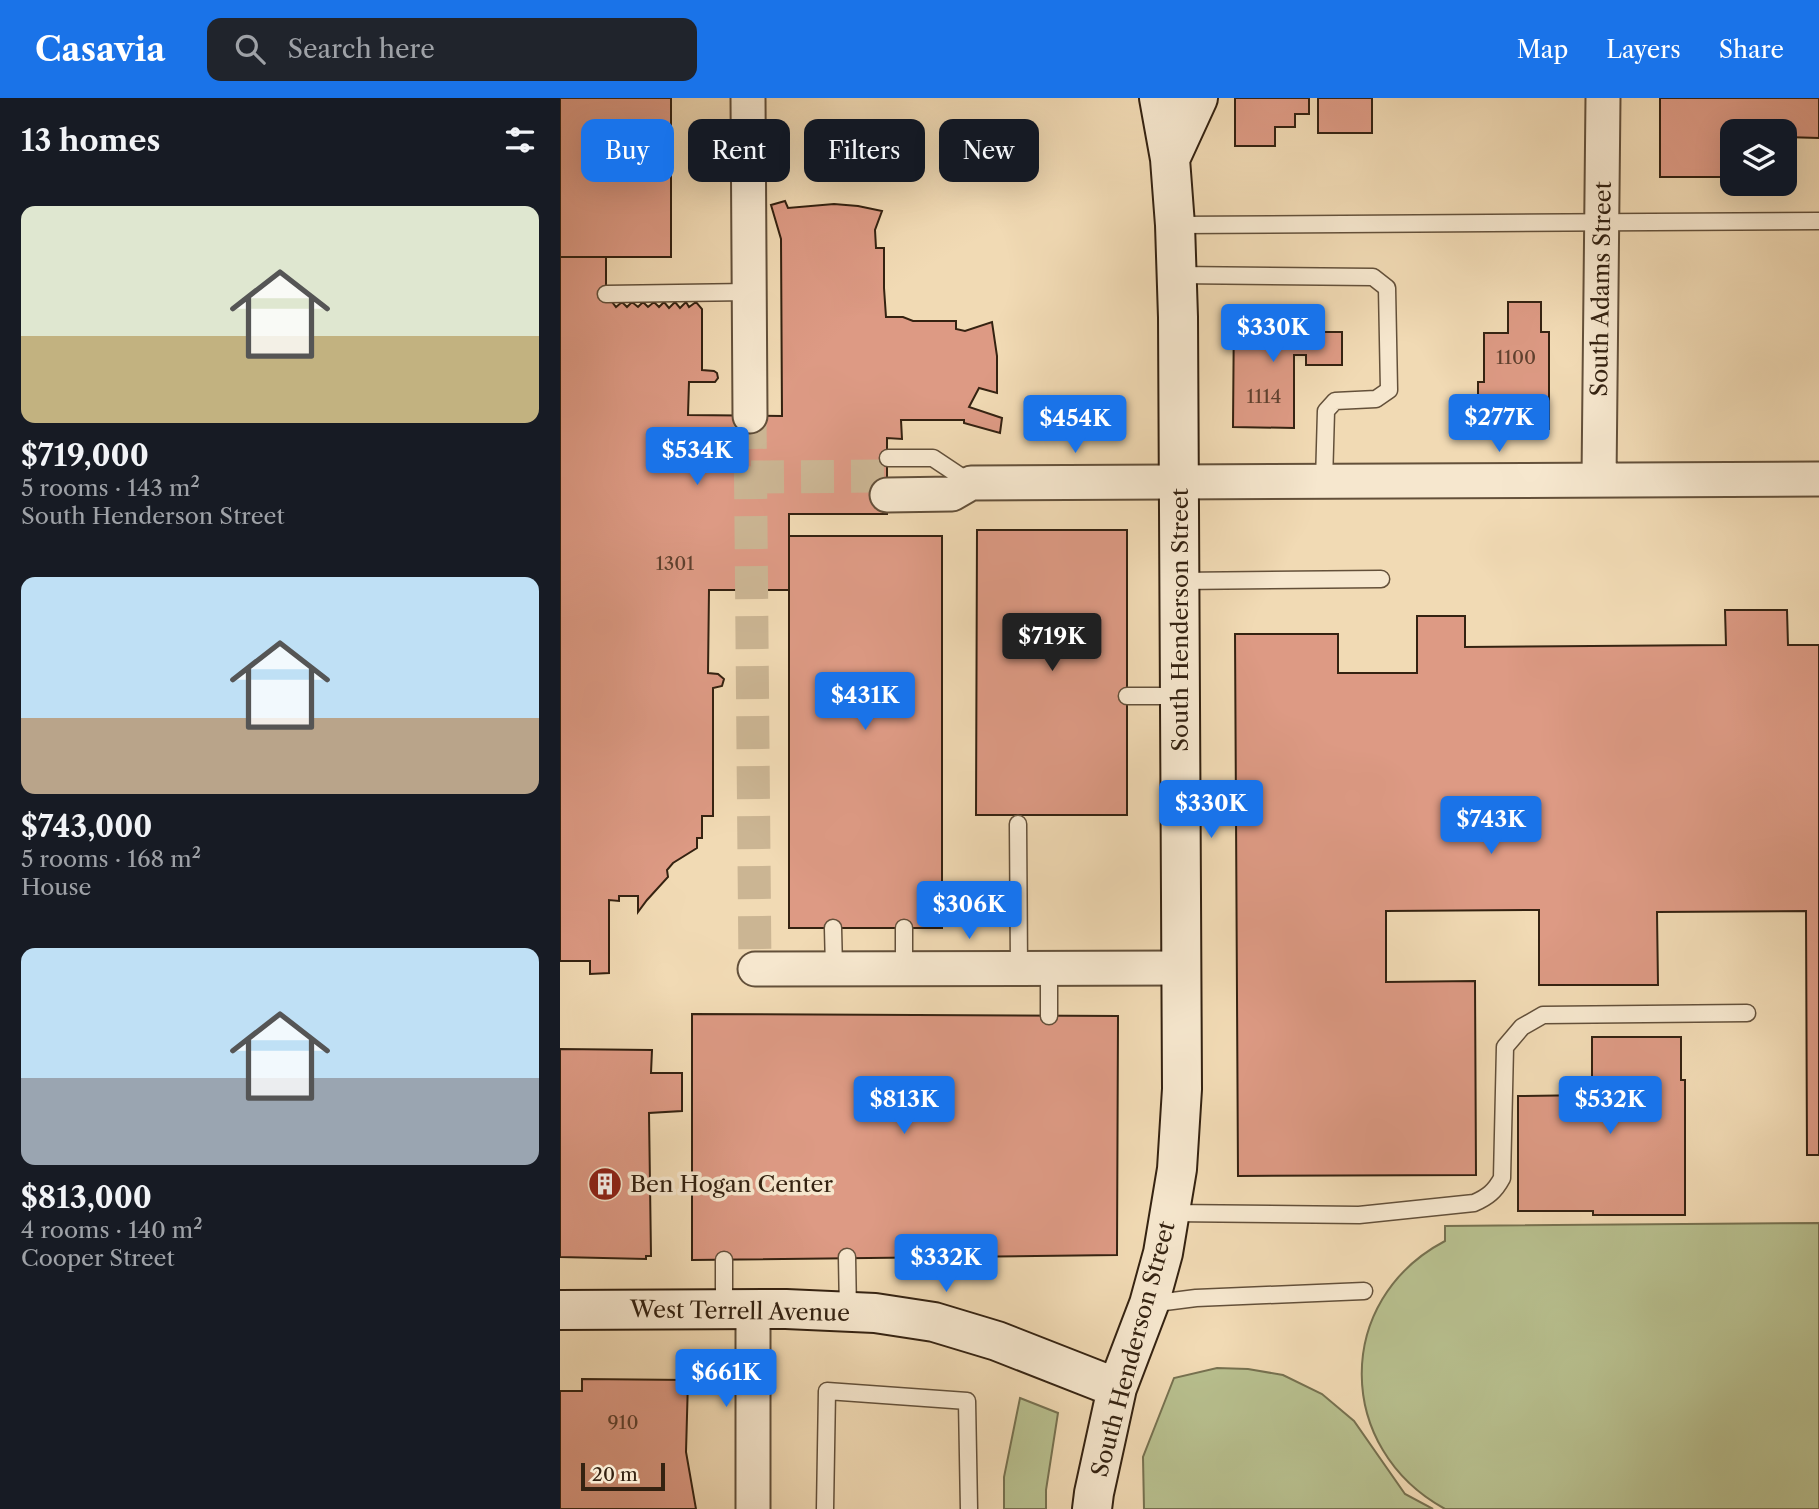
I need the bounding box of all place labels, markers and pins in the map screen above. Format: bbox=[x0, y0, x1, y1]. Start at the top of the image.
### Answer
pin: $330K bbox=[1224, 304, 1322, 364]
pin: $277K bbox=[1450, 394, 1548, 454]
pin: $454K bbox=[1026, 396, 1124, 455]
pin: $534K bbox=[648, 428, 746, 487]
pin: $719K bbox=[1003, 614, 1101, 673]
pin: $431K bbox=[816, 672, 914, 732]
pin: $330K bbox=[1162, 780, 1260, 840]
pin: $743K bbox=[1442, 796, 1540, 856]
pin: $306K bbox=[920, 882, 1018, 941]
pin: $813K bbox=[855, 1076, 953, 1136]
pin: $532K bbox=[1561, 1076, 1659, 1136]
building icon: Ben Hogan Center bbox=[586, 1165, 624, 1203]
place label: Ben Hogan Center bbox=[630, 1170, 833, 1198]
pin: $332K bbox=[897, 1234, 995, 1294]
pin: $661K bbox=[677, 1350, 775, 1409]

